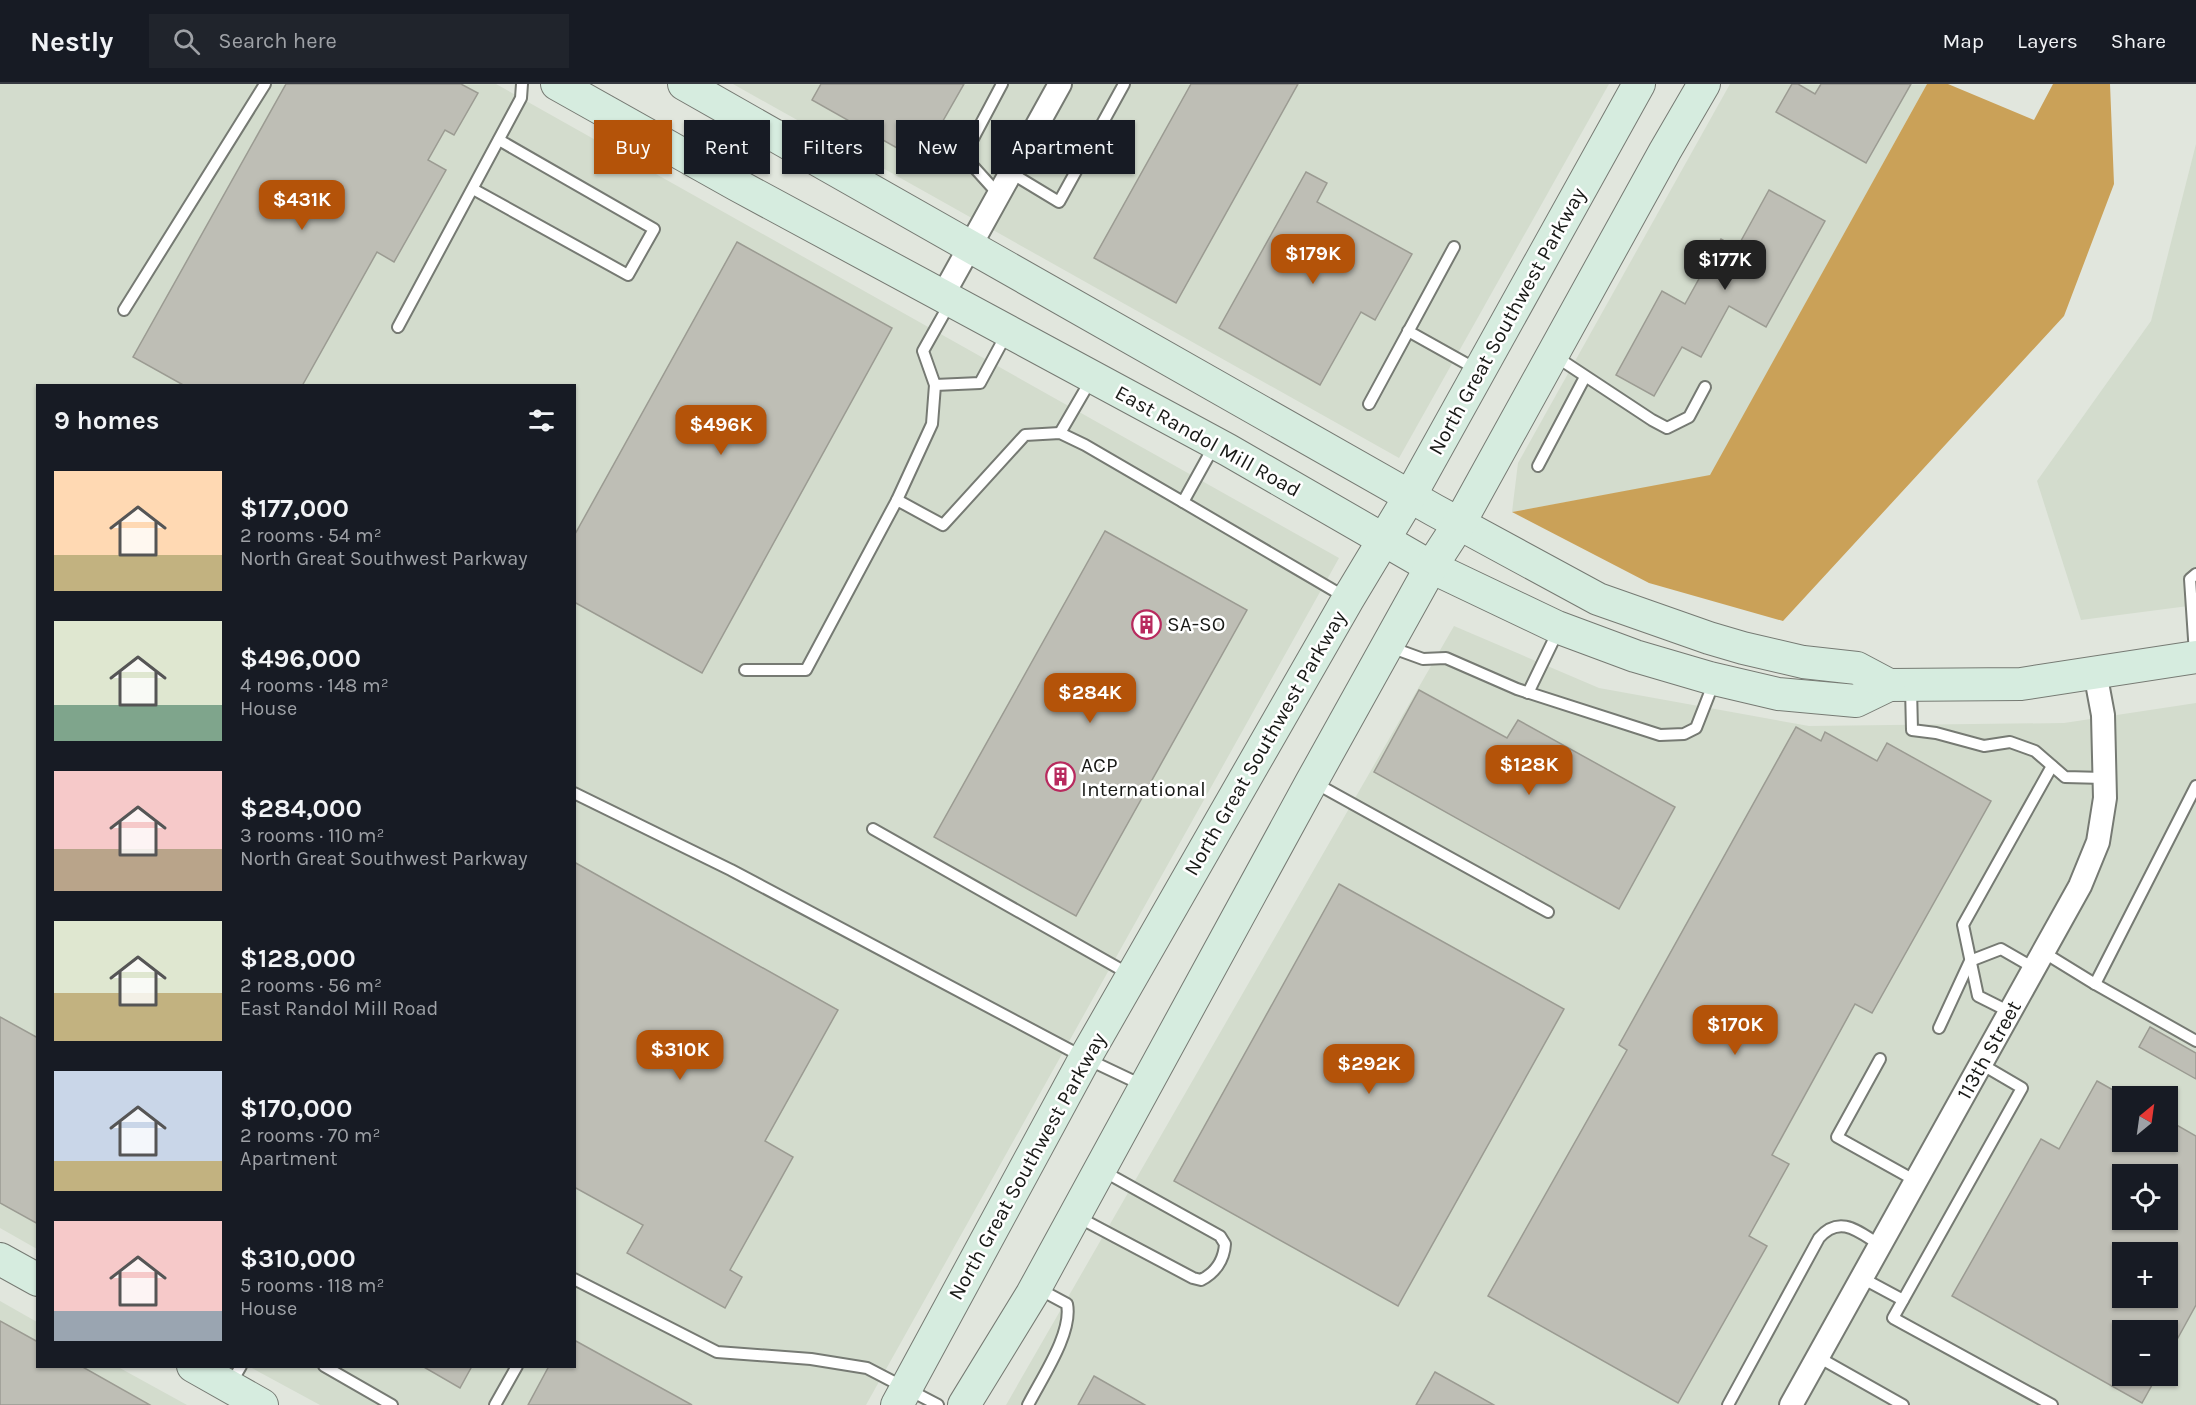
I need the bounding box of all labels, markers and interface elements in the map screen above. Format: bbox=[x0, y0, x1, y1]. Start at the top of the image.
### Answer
search box bbox=[149, 14, 569, 68]
text: Nestly bbox=[30, 25, 113, 58]
icon: search bbox=[170, 25, 203, 58]
text: Search here bbox=[218, 28, 337, 54]
text: Map bbox=[1942, 29, 1984, 53]
text: Layers bbox=[2017, 29, 2078, 53]
text: Share bbox=[2111, 29, 2166, 53]
chip: Buy bbox=[594, 120, 672, 174]
chip: Rent bbox=[684, 120, 770, 174]
chip: Filters bbox=[782, 120, 884, 174]
chip: New bbox=[896, 120, 979, 174]
chip: Apartment bbox=[991, 120, 1135, 174]
pin: $431K bbox=[260, 180, 344, 231]
street label: North Great Southwest Parkway bbox=[1423, 183, 1591, 459]
text: $431K bbox=[273, 188, 331, 211]
pin: $179K bbox=[1271, 234, 1355, 285]
pin: $177K bbox=[1683, 240, 1767, 291]
text: $179K bbox=[1285, 242, 1341, 265]
text: $177K bbox=[1698, 248, 1752, 271]
street label: East Randol Mill Road bbox=[1111, 380, 1305, 502]
icon: filters bbox=[525, 404, 558, 437]
text: 9 homes bbox=[54, 405, 160, 436]
pin: $496K bbox=[679, 405, 763, 456]
text: $496K bbox=[689, 413, 753, 436]
text: $177,000 bbox=[240, 493, 349, 524]
icon: home bbox=[102, 495, 174, 567]
text: 2 rooms · 54 m² bbox=[240, 524, 382, 547]
text: North Great Southwest Parkway bbox=[240, 547, 528, 570]
street label: North Great Southwest Parkway bbox=[1179, 606, 1351, 880]
building icon: SA-SO bbox=[1130, 608, 1162, 640]
place label: SA-SO bbox=[1167, 612, 1225, 636]
text: $496,000 bbox=[240, 643, 361, 674]
icon: home bbox=[102, 645, 174, 717]
pin: $284K bbox=[1048, 673, 1132, 724]
text: 4 rooms · 148 m² bbox=[240, 674, 389, 697]
text: $284K bbox=[1058, 681, 1122, 704]
text: House bbox=[240, 697, 297, 720]
pin: $128K bbox=[1487, 745, 1571, 796]
place label: ACP International bbox=[1081, 753, 1206, 801]
text: $128K bbox=[1499, 753, 1559, 776]
building icon: ACP International bbox=[1044, 761, 1076, 793]
text: $284,000 bbox=[240, 793, 362, 824]
icon: home bbox=[102, 795, 174, 867]
text: 3 rooms · 110 m² bbox=[240, 824, 385, 847]
text: North Great Southwest Parkway bbox=[240, 847, 528, 870]
text: $128,000 bbox=[240, 943, 356, 974]
icon: home bbox=[102, 945, 174, 1017]
text: 2 rooms · 56 m² bbox=[240, 974, 382, 997]
street label: 113th Street bbox=[1952, 996, 2026, 1104]
text: East Randol Mill Road bbox=[240, 997, 438, 1020]
pin: $170K bbox=[1693, 1005, 1777, 1056]
text: $170K bbox=[1707, 1013, 1763, 1036]
street label: North Great Southwest Parkway bbox=[943, 1028, 1111, 1304]
pin: $310K bbox=[638, 1030, 722, 1081]
text: $310K bbox=[650, 1038, 710, 1061]
pin: $292K bbox=[1327, 1044, 1411, 1095]
text: $292K bbox=[1337, 1052, 1401, 1075]
north arrow bbox=[2112, 1086, 2178, 1152]
map controls bbox=[2112, 1086, 2178, 1386]
text: $170,000 bbox=[240, 1093, 352, 1124]
icon: home bbox=[102, 1095, 174, 1167]
text: 2 rooms · 70 m² bbox=[240, 1124, 380, 1147]
text: Apartment bbox=[240, 1147, 338, 1170]
button: locate bbox=[2112, 1164, 2178, 1230]
button: + bbox=[2112, 1242, 2178, 1308]
text: $310,000 bbox=[240, 1243, 356, 1274]
icon: home bbox=[102, 1245, 174, 1317]
text: 5 rooms · 118 m² bbox=[240, 1274, 384, 1297]
text: House bbox=[240, 1297, 297, 1320]
button: − bbox=[2112, 1320, 2178, 1386]

